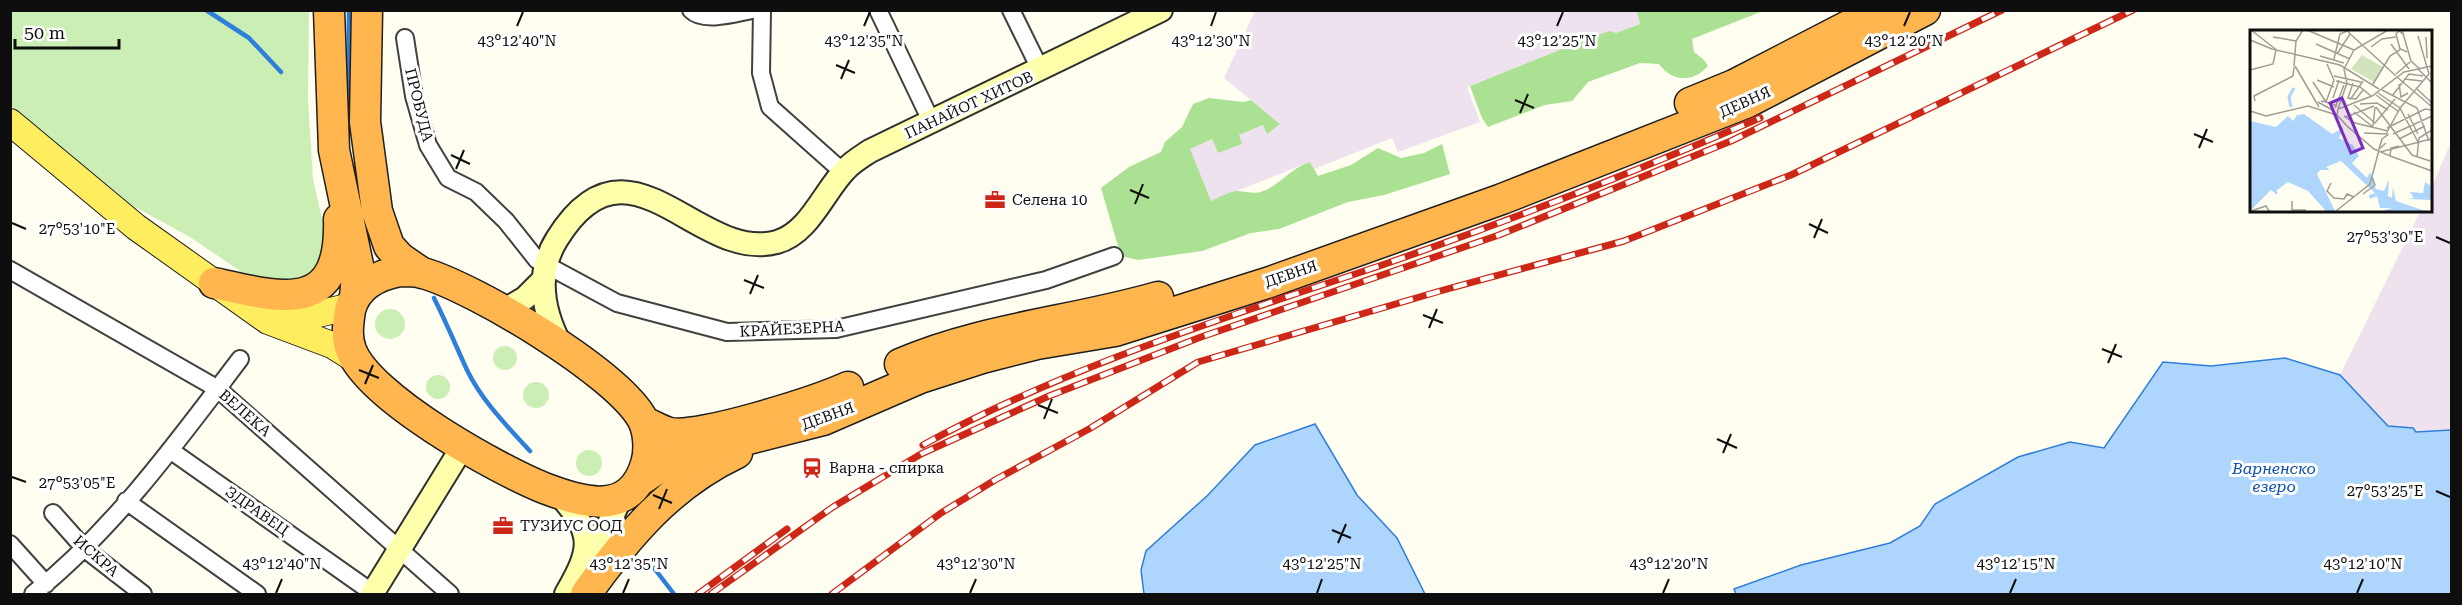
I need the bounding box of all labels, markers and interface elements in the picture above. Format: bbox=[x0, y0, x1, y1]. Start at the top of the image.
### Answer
scale bar bbox=[15, 12, 118, 50]
text: 50 m bbox=[24, 22, 65, 43]
inset map bbox=[2250, 30, 2432, 212]
text: 43°12'40"N bbox=[477, 32, 557, 50]
text: 43°12'35"N bbox=[824, 32, 904, 50]
text: 43°12'30"N bbox=[1171, 32, 1251, 50]
text: 43°12'25"N bbox=[1517, 32, 1597, 50]
text: 43°12'20"N bbox=[1864, 32, 1944, 50]
street label: ПРOБУДA bbox=[401, 66, 437, 144]
street label: ПАНАЙОТ ХИТОВ bbox=[902, 67, 1036, 143]
street label: ДЕВНЯ bbox=[1716, 83, 1774, 121]
office icon: Селена 10 bbox=[983, 188, 1007, 212]
place label: Селена 10 bbox=[1012, 191, 1087, 209]
text: 27°53'10"E bbox=[39, 220, 115, 238]
text: 27°53'30"E bbox=[2347, 228, 2423, 246]
street label: ДЕВНЯ bbox=[1262, 257, 1320, 291]
street label: КPAЙEЗEPНA bbox=[739, 317, 845, 341]
street label: ВЕЛЕКА bbox=[215, 386, 275, 441]
street label: ДЕВНЯ bbox=[799, 398, 857, 434]
station icon: Варна - спирка bbox=[800, 456, 824, 480]
place label: Варна - спирка bbox=[829, 459, 944, 477]
water label: Варненско езеро bbox=[2231, 459, 2316, 496]
text: 27°53'05"E bbox=[39, 474, 115, 492]
text: 27°53'25"E bbox=[2347, 482, 2423, 500]
street label: ЗДРАВЕЦ bbox=[222, 483, 292, 539]
office icon: ТУЗИУС ООД bbox=[491, 514, 515, 538]
place label: ТУЗИУС ООД bbox=[520, 517, 623, 535]
street label: ИСКРА bbox=[70, 531, 123, 581]
text: 43°12'40"N bbox=[242, 555, 322, 573]
text: 43°12'35"N bbox=[589, 555, 669, 573]
text: 43°12'30"N bbox=[936, 555, 1016, 573]
text: 43°12'25"N bbox=[1282, 555, 1362, 573]
text: 43°12'20"N bbox=[1629, 555, 1709, 573]
text: 43°12'15"N bbox=[1976, 555, 2056, 573]
text: 43°12'10"N bbox=[2323, 555, 2403, 573]

